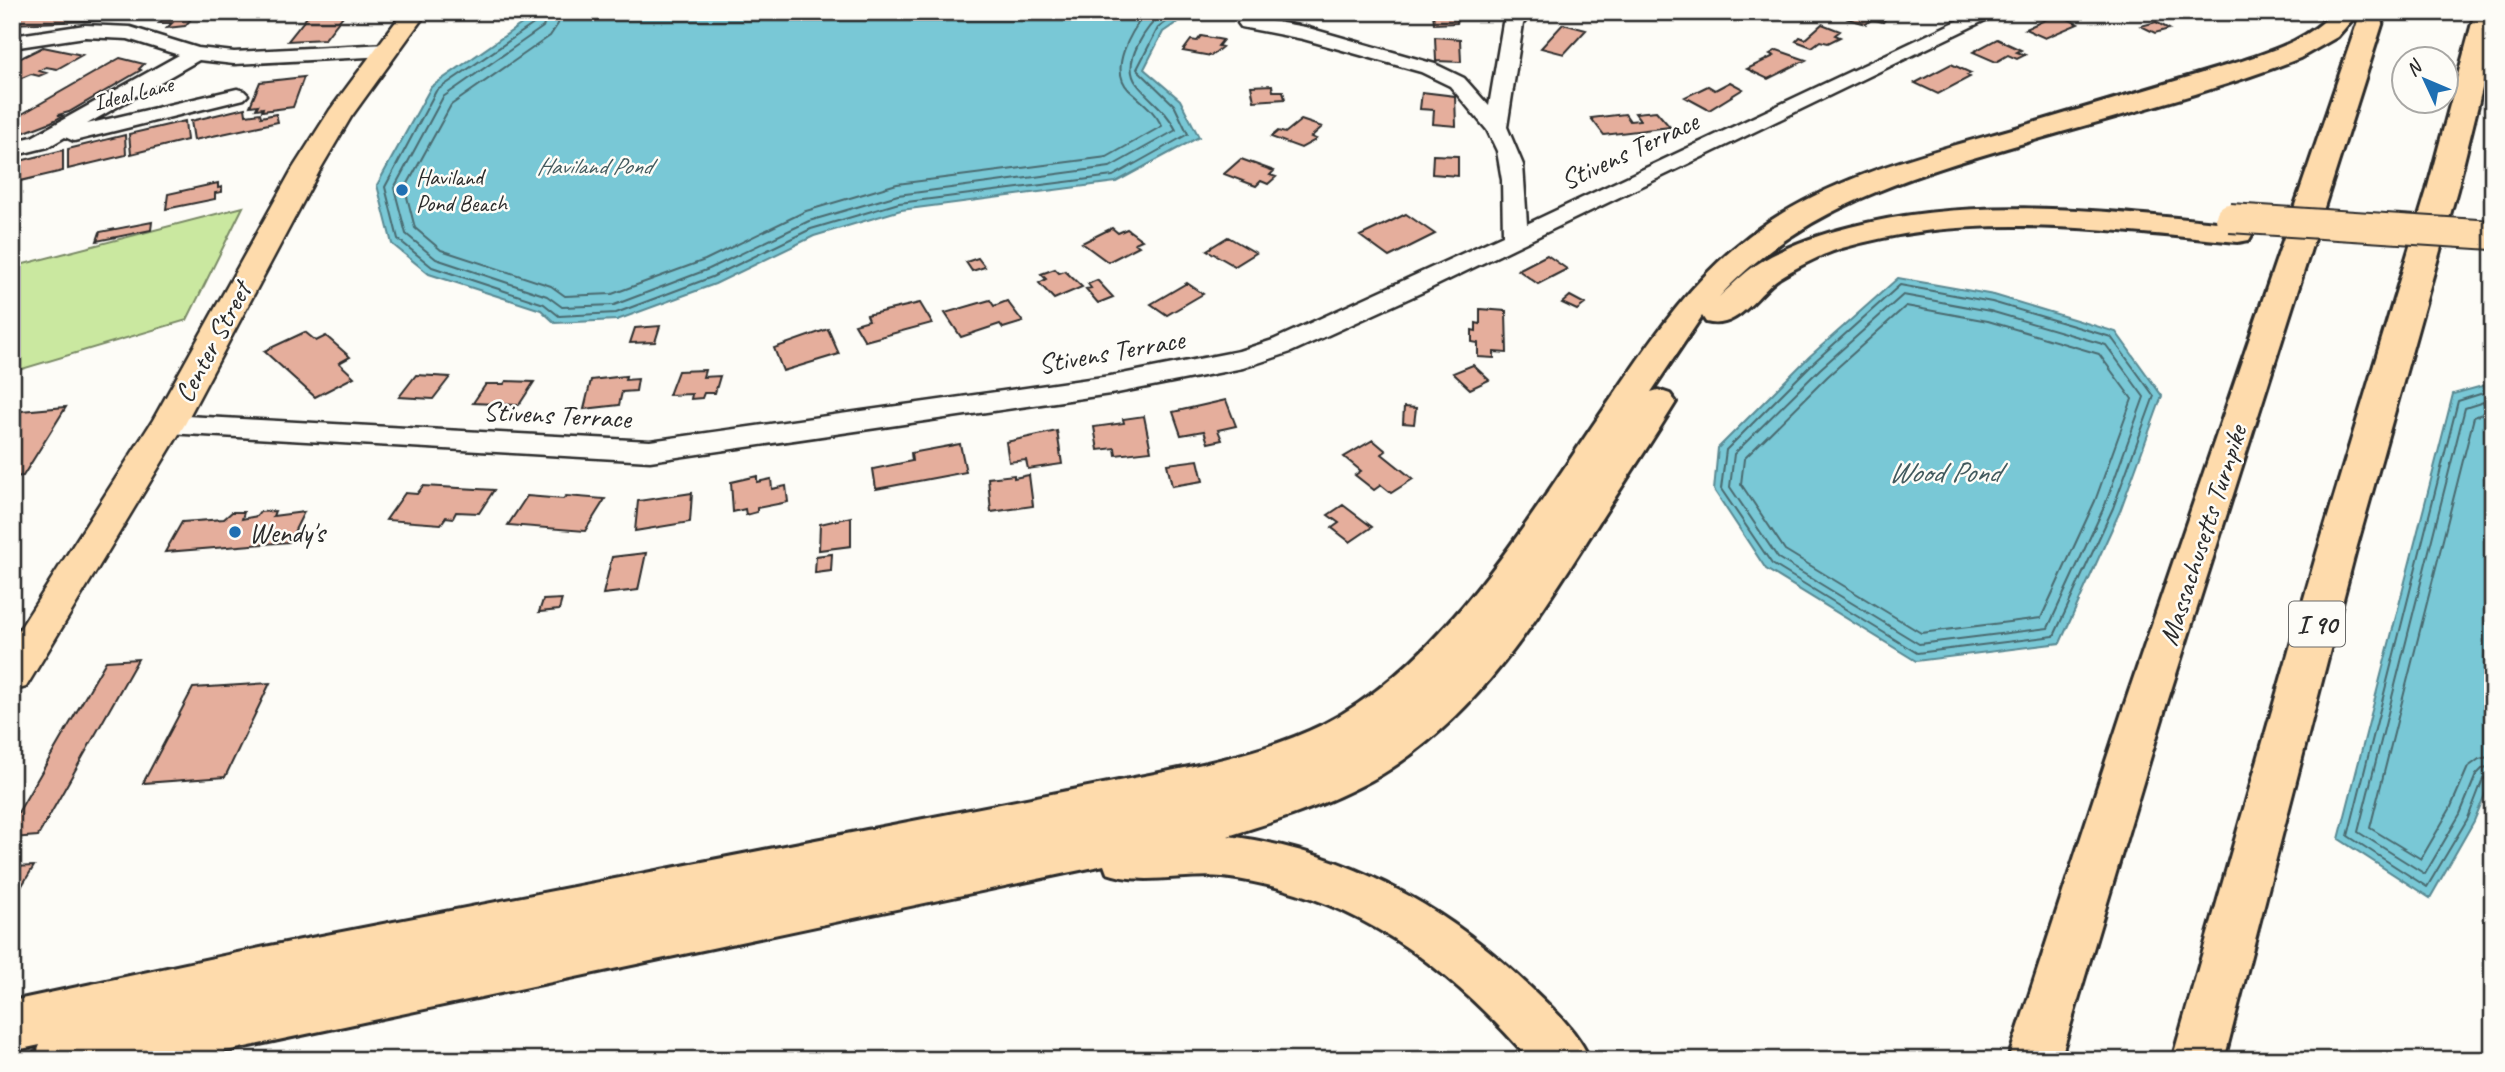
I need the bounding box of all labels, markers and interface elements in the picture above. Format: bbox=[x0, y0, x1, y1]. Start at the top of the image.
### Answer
north arrow bbox=[2390, 46, 2460, 116]
text: N bbox=[2401, 54, 2428, 81]
street label: Ideal Lane bbox=[90, 69, 178, 117]
street label: Stivens Terrace bbox=[1555, 103, 1705, 198]
water label: Haviland Pond bbox=[536, 151, 659, 181]
place label: Haviland Pond Beach bbox=[416, 163, 508, 218]
marker: Haviland Pond Beach bbox=[394, 182, 410, 198]
street label: Center Street bbox=[166, 273, 260, 408]
street label: Stivens Terrace bbox=[1035, 321, 1189, 382]
street label: Stivens Terrace bbox=[482, 393, 634, 436]
street label: Massachusetts Turnpike bbox=[2150, 419, 2255, 649]
water label: Wood Pond bbox=[1888, 453, 2009, 491]
place label: Wendy's bbox=[249, 515, 327, 550]
marker: Wendy's bbox=[227, 524, 243, 540]
road number: I 90 bbox=[2289, 602, 2345, 646]

